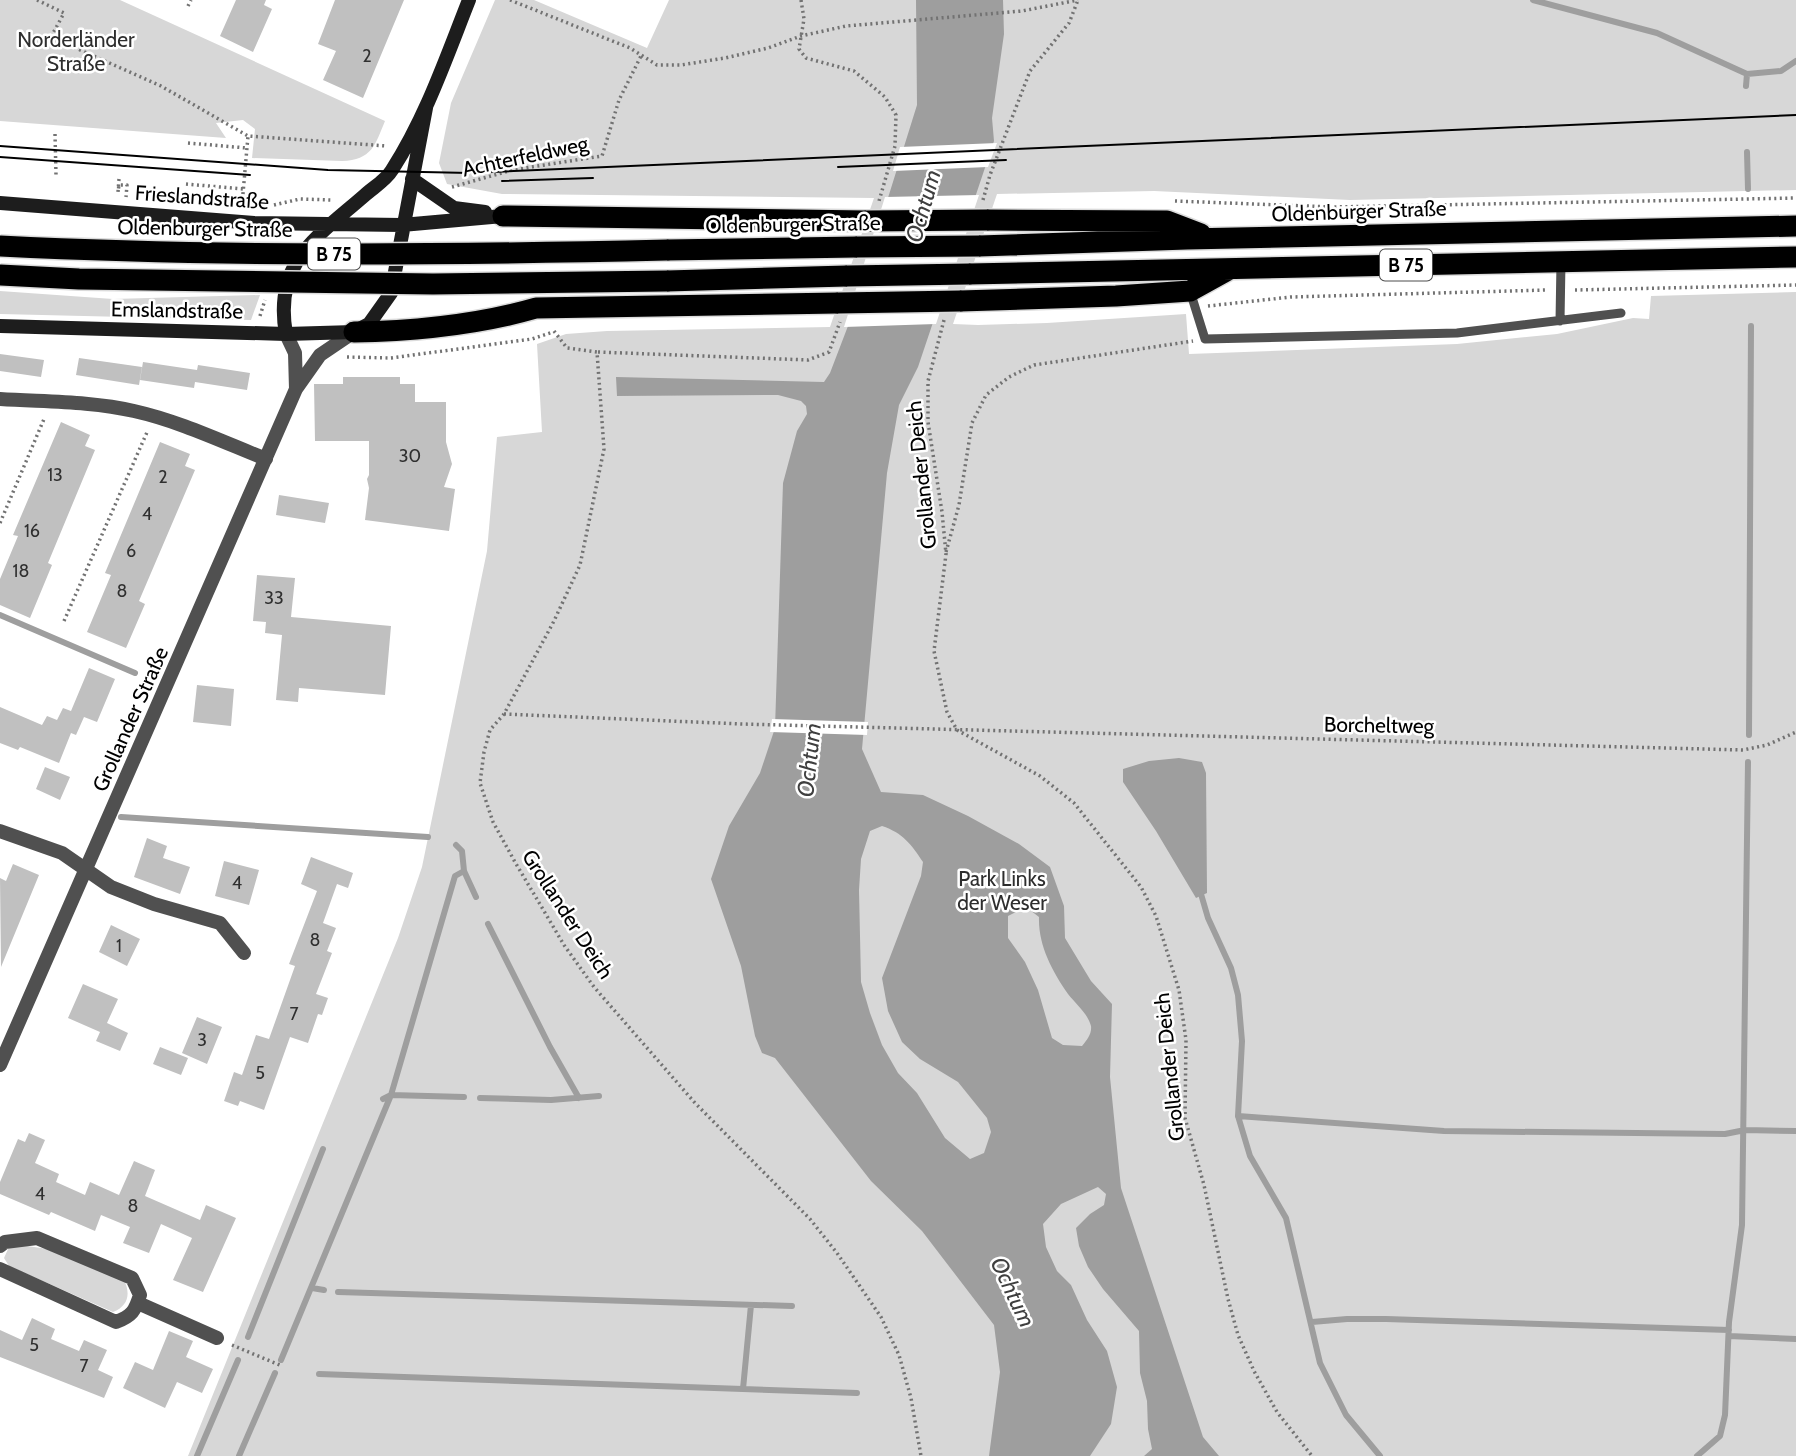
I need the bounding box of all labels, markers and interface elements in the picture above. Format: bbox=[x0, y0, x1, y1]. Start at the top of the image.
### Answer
park label: Norderländer Straße bbox=[17, 27, 135, 76]
house number: 2 bbox=[362, 45, 372, 67]
street label: Achterfeldweg bbox=[460, 130, 591, 182]
water label: Ochtum bbox=[899, 166, 947, 246]
street label: Frieslandstraße bbox=[134, 180, 270, 214]
street label: Oldenburger Straße bbox=[1271, 195, 1447, 227]
street label: Oldenburger Straße bbox=[705, 210, 881, 238]
street label: Oldenburger Straße bbox=[117, 214, 293, 242]
road number: B 75 bbox=[308, 238, 360, 270]
road number: B 75 bbox=[1380, 249, 1432, 280]
street label: Emslandstraße bbox=[111, 296, 243, 324]
street label: Grollander Deich bbox=[901, 400, 941, 550]
house number: 30 bbox=[399, 445, 421, 467]
house number: 13 bbox=[47, 464, 63, 486]
house number: 2 bbox=[158, 466, 168, 488]
house number: 4 bbox=[142, 503, 152, 525]
house number: 16 bbox=[24, 520, 40, 542]
house number: 6 bbox=[126, 540, 136, 562]
house number: 18 bbox=[13, 560, 29, 582]
house number: 8 bbox=[117, 580, 127, 602]
house number: 33 bbox=[264, 587, 284, 609]
street label: Grollander Straße bbox=[87, 643, 173, 795]
street label: Borcheltweg bbox=[1324, 712, 1435, 738]
water label: Ochtum bbox=[791, 722, 827, 798]
street label: Grollander Deich bbox=[517, 845, 619, 983]
park label: Park Links der Weser bbox=[957, 866, 1047, 915]
house number: 4 bbox=[232, 872, 242, 894]
house number: 8 bbox=[310, 929, 320, 951]
house number: 1 bbox=[116, 935, 122, 957]
street label: Grollander Deich bbox=[1149, 992, 1189, 1142]
house number: 7 bbox=[289, 1003, 299, 1025]
house number: 3 bbox=[197, 1029, 207, 1051]
house number: 5 bbox=[255, 1062, 265, 1084]
house number: 4 bbox=[35, 1183, 45, 1205]
house number: 8 bbox=[128, 1195, 138, 1217]
water label: Ochtum bbox=[985, 1252, 1041, 1332]
house number: 5 bbox=[29, 1334, 39, 1356]
house number: 7 bbox=[79, 1355, 89, 1377]

